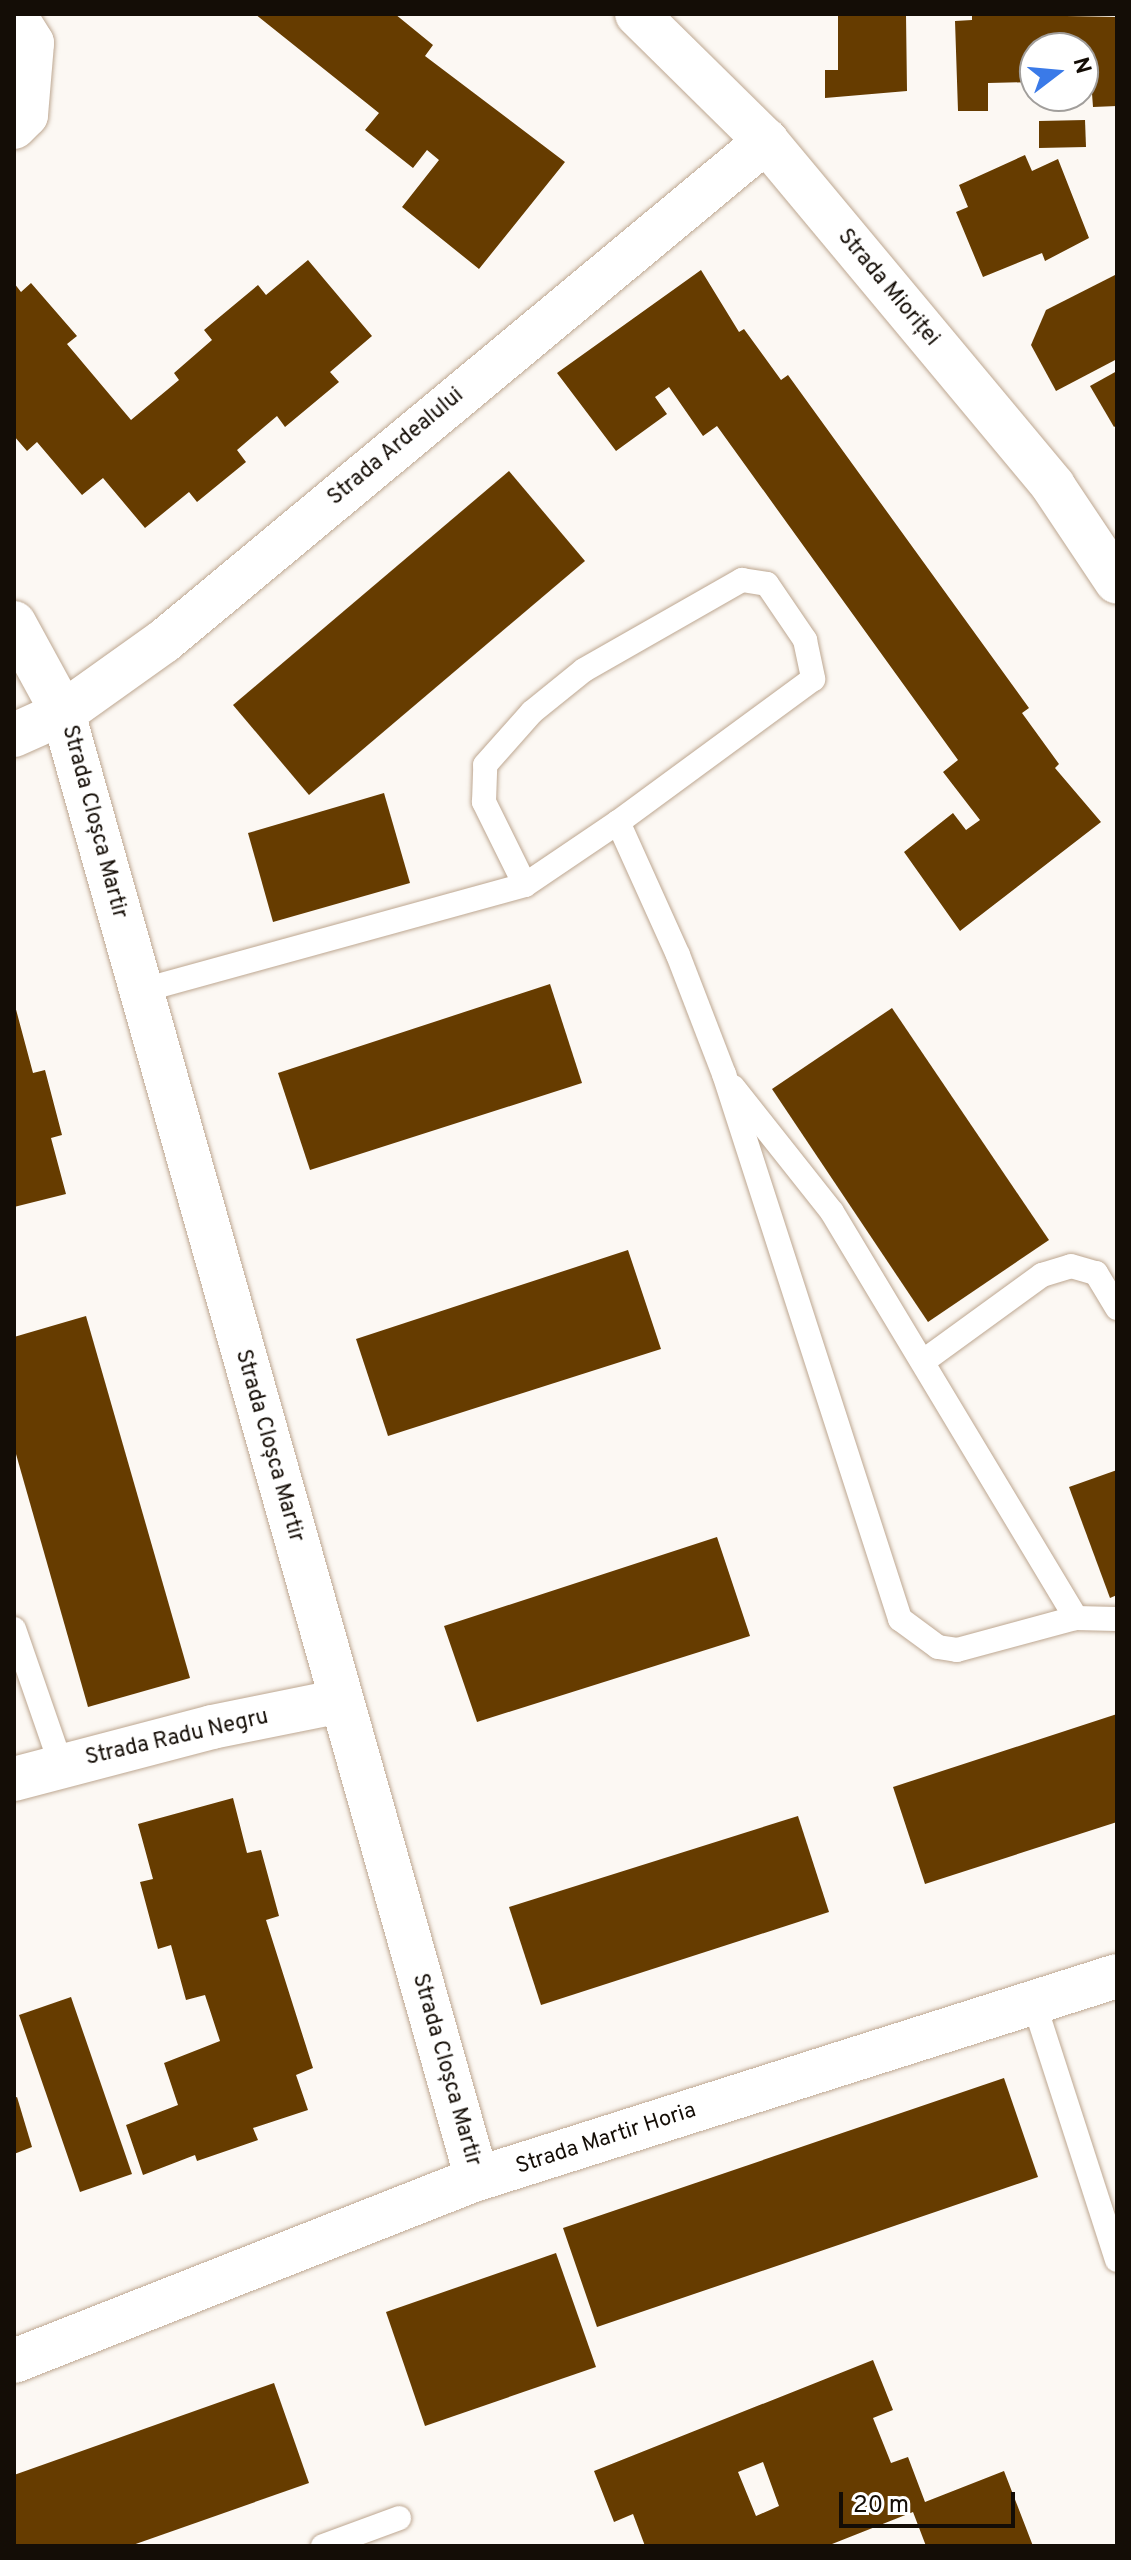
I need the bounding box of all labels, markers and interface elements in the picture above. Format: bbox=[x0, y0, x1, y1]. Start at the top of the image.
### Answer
north arrow bbox=[1019, 32, 1099, 112]
text: N bbox=[1065, 54, 1096, 77]
street label: Strada Mioriței bbox=[831, 224, 945, 352]
street label: Strada Ardealului bbox=[322, 382, 470, 512]
street label: Strada Cloșca Martir bbox=[55, 722, 133, 922]
street label: Strada Cloșca Martir bbox=[229, 1347, 309, 1545]
street label: Strada Radu Negru bbox=[83, 1704, 271, 1772]
street label: Strada Cloșca Martir bbox=[406, 1971, 486, 2169]
street label: Strada Martir Horia bbox=[513, 2097, 699, 2181]
scale bar bbox=[843, 2476, 1019, 2526]
text: 20 m bbox=[853, 2491, 909, 2521]

